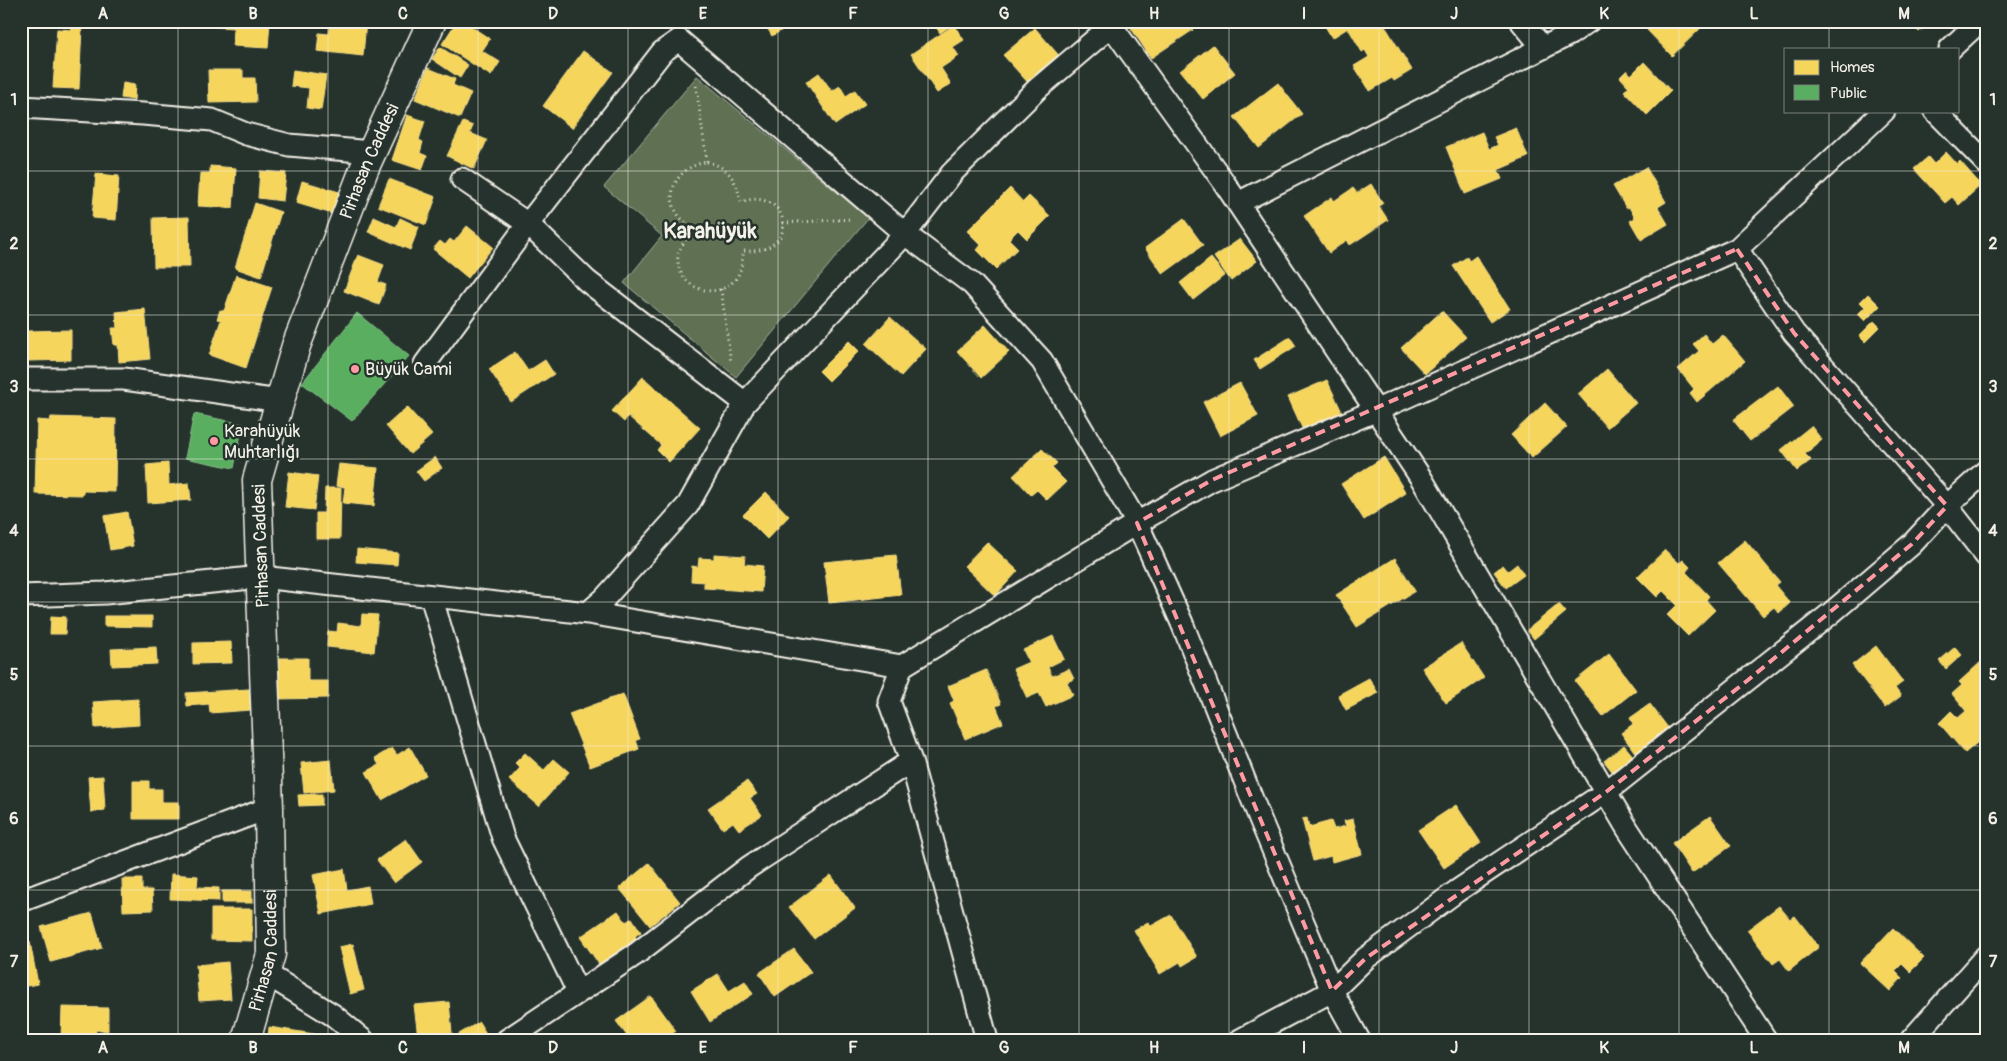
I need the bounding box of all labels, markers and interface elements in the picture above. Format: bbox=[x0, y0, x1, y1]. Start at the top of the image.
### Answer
text: A bbox=[98, 4, 109, 24]
text: B bbox=[248, 4, 258, 24]
text: C bbox=[398, 4, 408, 24]
text: D bbox=[548, 4, 558, 24]
text: E bbox=[699, 4, 708, 24]
text: F bbox=[848, 4, 858, 24]
text: G bbox=[999, 4, 1010, 24]
text: H bbox=[1149, 4, 1159, 24]
text: I bbox=[1302, 4, 1306, 24]
text: J bbox=[1450, 4, 1458, 24]
text: K bbox=[1599, 4, 1609, 24]
text: L bbox=[1749, 4, 1759, 24]
text: M bbox=[1898, 4, 1910, 24]
legend bbox=[1784, 48, 1960, 112]
text: Homes bbox=[1830, 58, 1875, 77]
text: Public bbox=[1830, 84, 1867, 103]
text: 1 bbox=[11, 90, 17, 110]
text: 1 bbox=[1990, 90, 1996, 110]
street label: Pirhasan Caddesi bbox=[334, 100, 404, 223]
district label: Karahüyük bbox=[663, 217, 757, 245]
text: 2 bbox=[10, 234, 19, 254]
text: 2 bbox=[1989, 234, 1998, 254]
place label: Büyük Cami bbox=[365, 358, 452, 381]
marker: Büyük Cami bbox=[349, 363, 361, 375]
text: 3 bbox=[10, 377, 19, 397]
text: 3 bbox=[1989, 377, 1998, 397]
place label: Karahüyük Muhtarlığı bbox=[224, 420, 301, 464]
marker: Karahüyük Muhtarlığı bbox=[208, 435, 220, 447]
street label: Pirhasan Caddesi bbox=[247, 484, 275, 608]
text: 4 bbox=[9, 521, 19, 541]
text: 4 bbox=[1988, 521, 1998, 541]
text: 5 bbox=[10, 665, 19, 685]
text: 5 bbox=[1989, 665, 1998, 685]
text: 6 bbox=[9, 809, 19, 829]
text: 6 bbox=[1988, 809, 1998, 829]
street label: Pirhasan Caddesi bbox=[243, 889, 283, 1014]
text: 7 bbox=[10, 952, 19, 972]
text: 7 bbox=[1989, 952, 1998, 972]
text: A bbox=[98, 1038, 109, 1058]
text: B bbox=[248, 1038, 258, 1058]
text: C bbox=[398, 1038, 408, 1058]
text: D bbox=[548, 1038, 558, 1058]
text: E bbox=[699, 1038, 708, 1058]
text: F bbox=[848, 1038, 858, 1058]
text: G bbox=[999, 1038, 1010, 1058]
text: H bbox=[1149, 1038, 1159, 1058]
text: I bbox=[1302, 1038, 1306, 1058]
text: J bbox=[1450, 1038, 1458, 1058]
text: K bbox=[1599, 1038, 1609, 1058]
text: L bbox=[1749, 1038, 1759, 1058]
text: M bbox=[1898, 1038, 1910, 1058]

